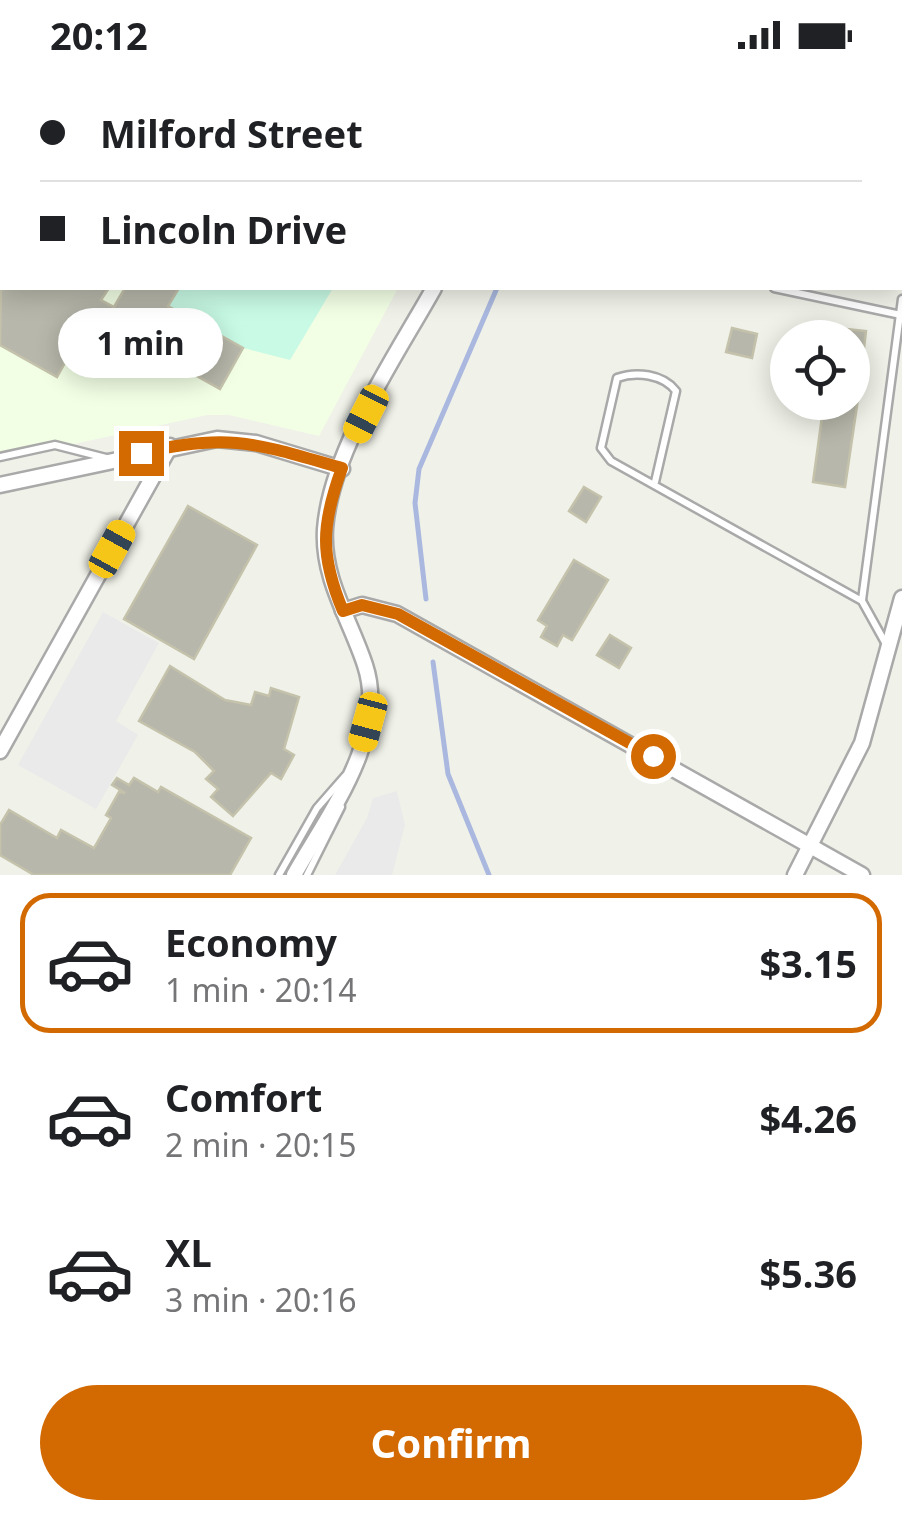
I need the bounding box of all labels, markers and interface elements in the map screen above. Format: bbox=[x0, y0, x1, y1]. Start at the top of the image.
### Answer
text: 20:12 bbox=[50, 9, 148, 61]
text: Milford Street bbox=[100, 107, 363, 159]
text: Lincoln Drive bbox=[100, 203, 347, 255]
callout: 1 min bbox=[58, 308, 224, 378]
map controls bbox=[770, 320, 870, 420]
button: locate bbox=[770, 320, 870, 420]
text: 1 min bbox=[96, 321, 185, 364]
car bbox=[339, 380, 393, 448]
route end bbox=[119, 431, 164, 476]
car bbox=[84, 515, 140, 583]
car bbox=[346, 689, 390, 755]
route start bbox=[631, 734, 676, 779]
text: Economy bbox=[165, 916, 337, 968]
icon: car bbox=[45, 918, 135, 1008]
text: $3.15 bbox=[759, 937, 857, 989]
text: 1 min · 20:14 bbox=[165, 968, 357, 1011]
text: Comfort bbox=[165, 1071, 322, 1123]
icon: car bbox=[45, 1073, 135, 1163]
text: $4.26 bbox=[759, 1092, 857, 1144]
text: 2 min · 20:15 bbox=[165, 1123, 357, 1166]
text: XL bbox=[165, 1226, 212, 1278]
icon: car bbox=[45, 1228, 135, 1318]
text: $5.36 bbox=[759, 1247, 857, 1299]
text: 3 min · 20:16 bbox=[165, 1278, 357, 1321]
button: Confirm bbox=[40, 1385, 862, 1500]

